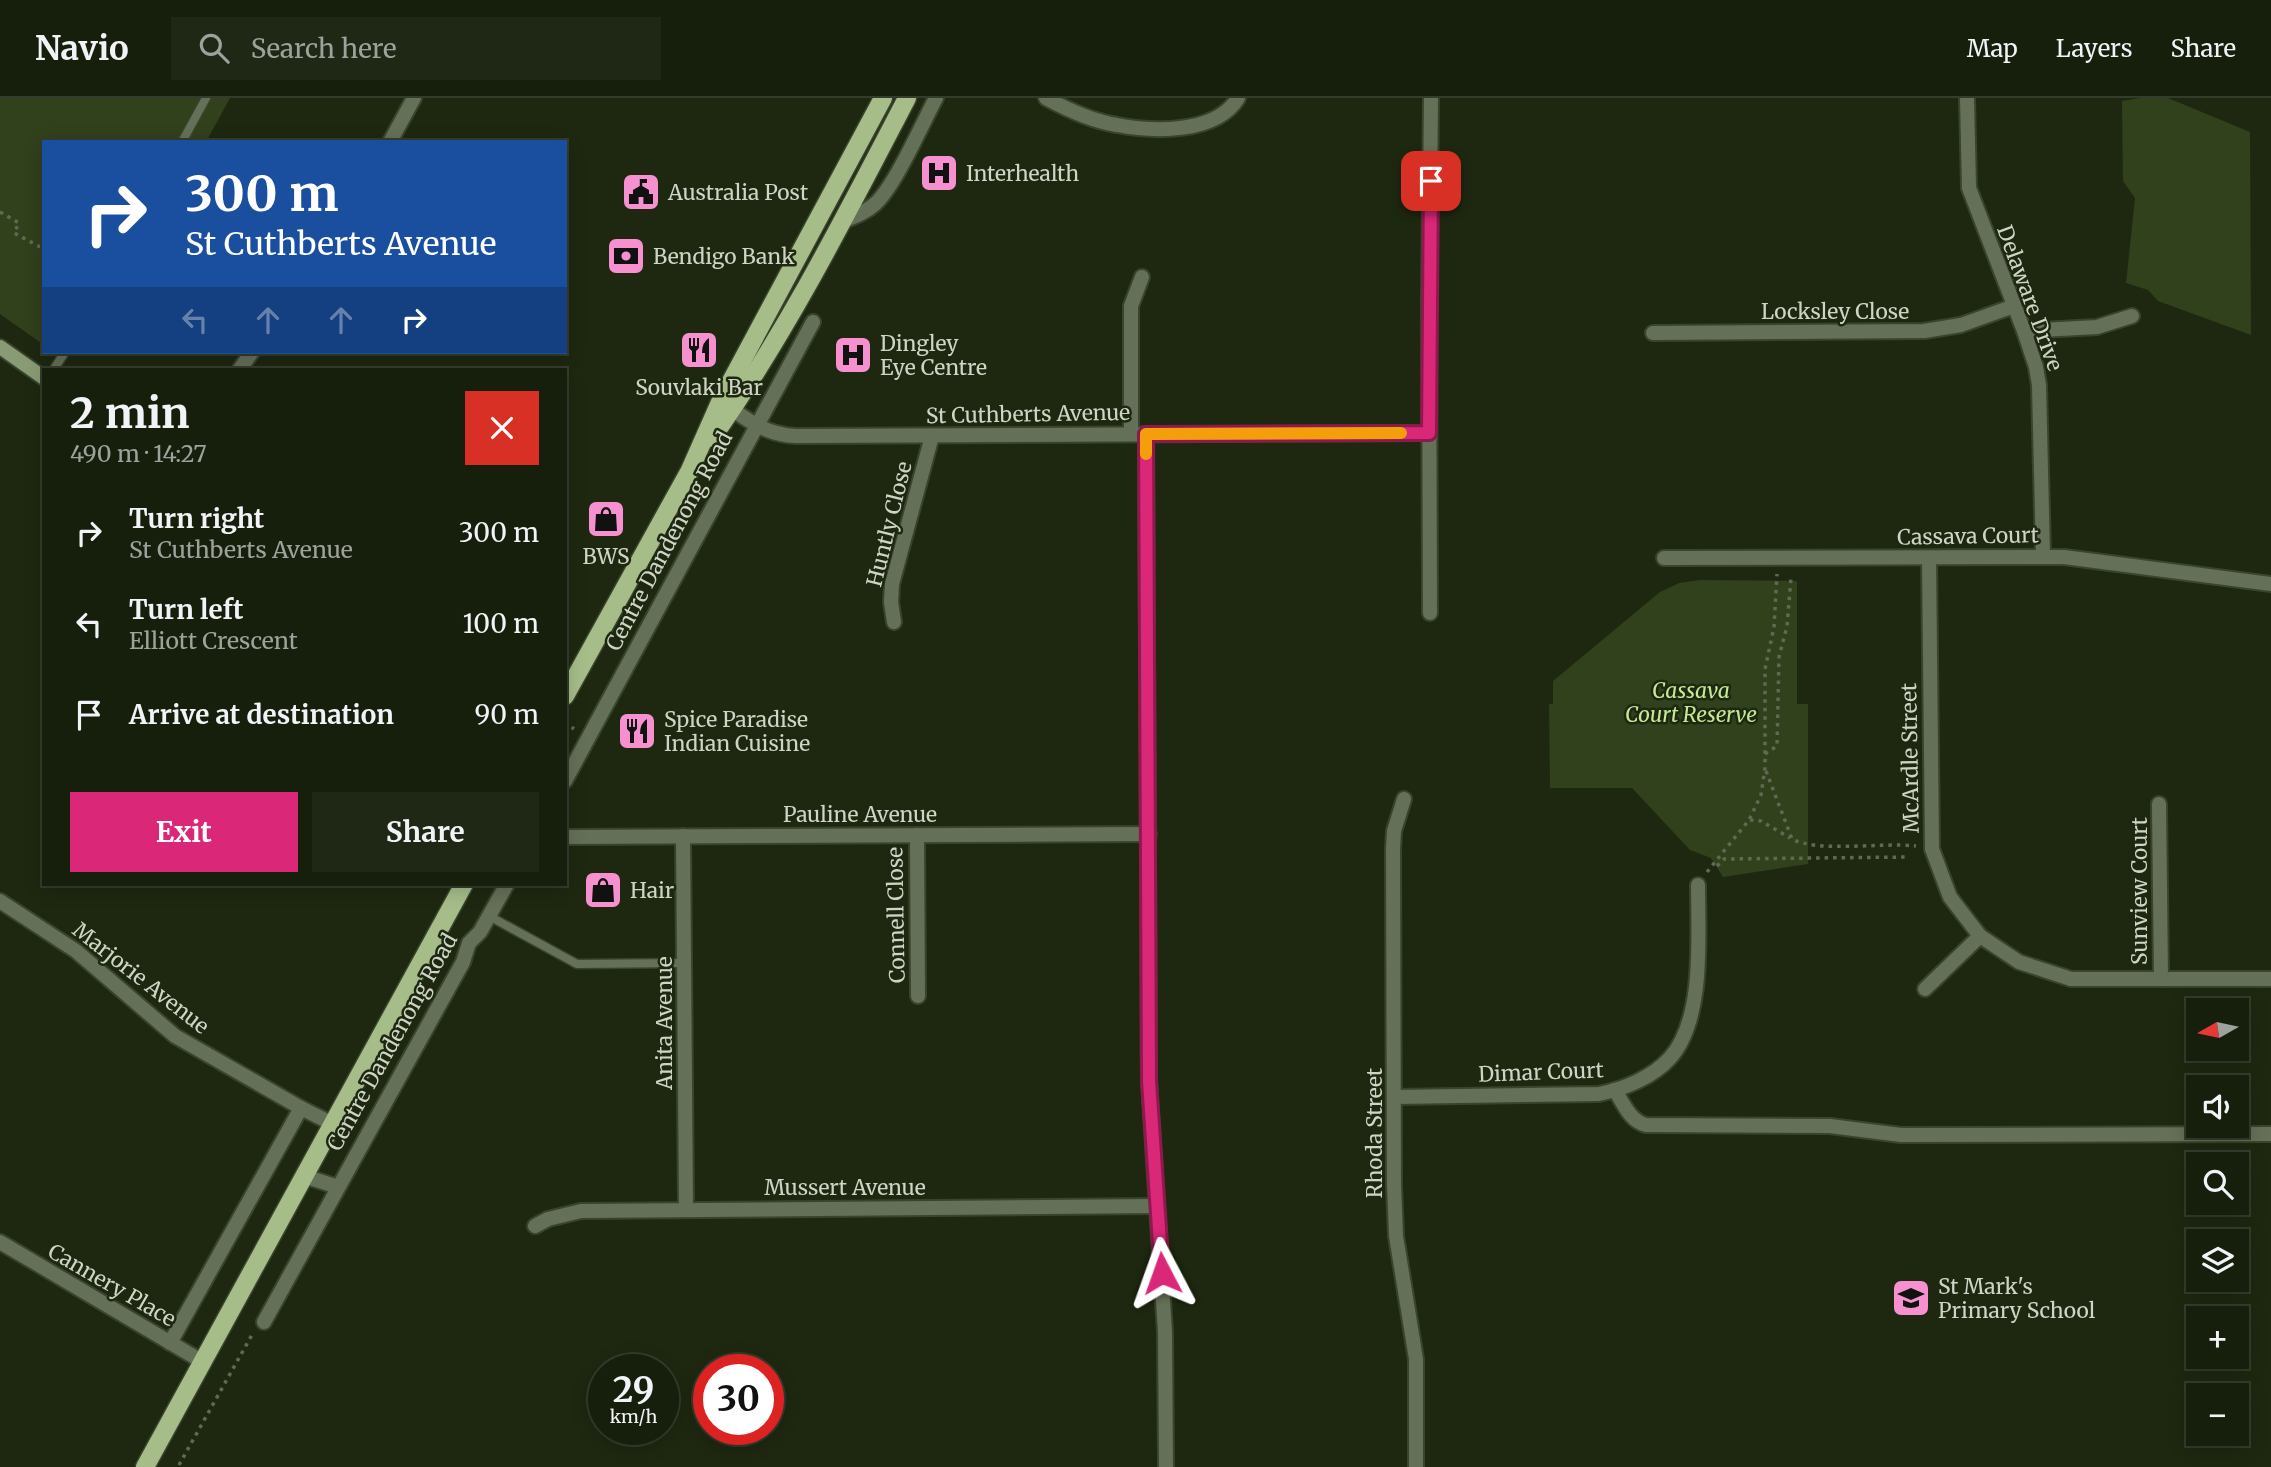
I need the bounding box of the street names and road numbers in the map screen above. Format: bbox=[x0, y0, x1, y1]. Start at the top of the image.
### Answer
street label: Delaware Drive bbox=[1991, 221, 2069, 375]
street label: Locksley Close bbox=[1761, 298, 1909, 325]
street label: St Cuthberts Avenue bbox=[926, 399, 1130, 429]
street label: Centre Dandenong Road bbox=[600, 426, 738, 655]
street label: Huntly Close bbox=[860, 458, 918, 590]
street label: Cassava Court bbox=[1897, 521, 2039, 551]
street label: McArdle Street bbox=[1895, 683, 1925, 833]
street label: Pauline Avenue bbox=[783, 801, 937, 828]
street label: Sunview Court bbox=[2126, 817, 2153, 965]
street label: Connell Close bbox=[881, 847, 911, 983]
street label: Marjorie Avenue bbox=[67, 916, 215, 1040]
street label: Centre Dandenong Road bbox=[321, 928, 463, 1155]
street label: Anita Avenue bbox=[651, 956, 678, 1091]
street label: Dimar Court bbox=[1478, 1056, 1604, 1088]
street label: Rhoda Street bbox=[1361, 1068, 1388, 1198]
street label: Mussert Avenue bbox=[764, 1174, 926, 1201]
street label: Cannery Place bbox=[43, 1237, 181, 1333]

